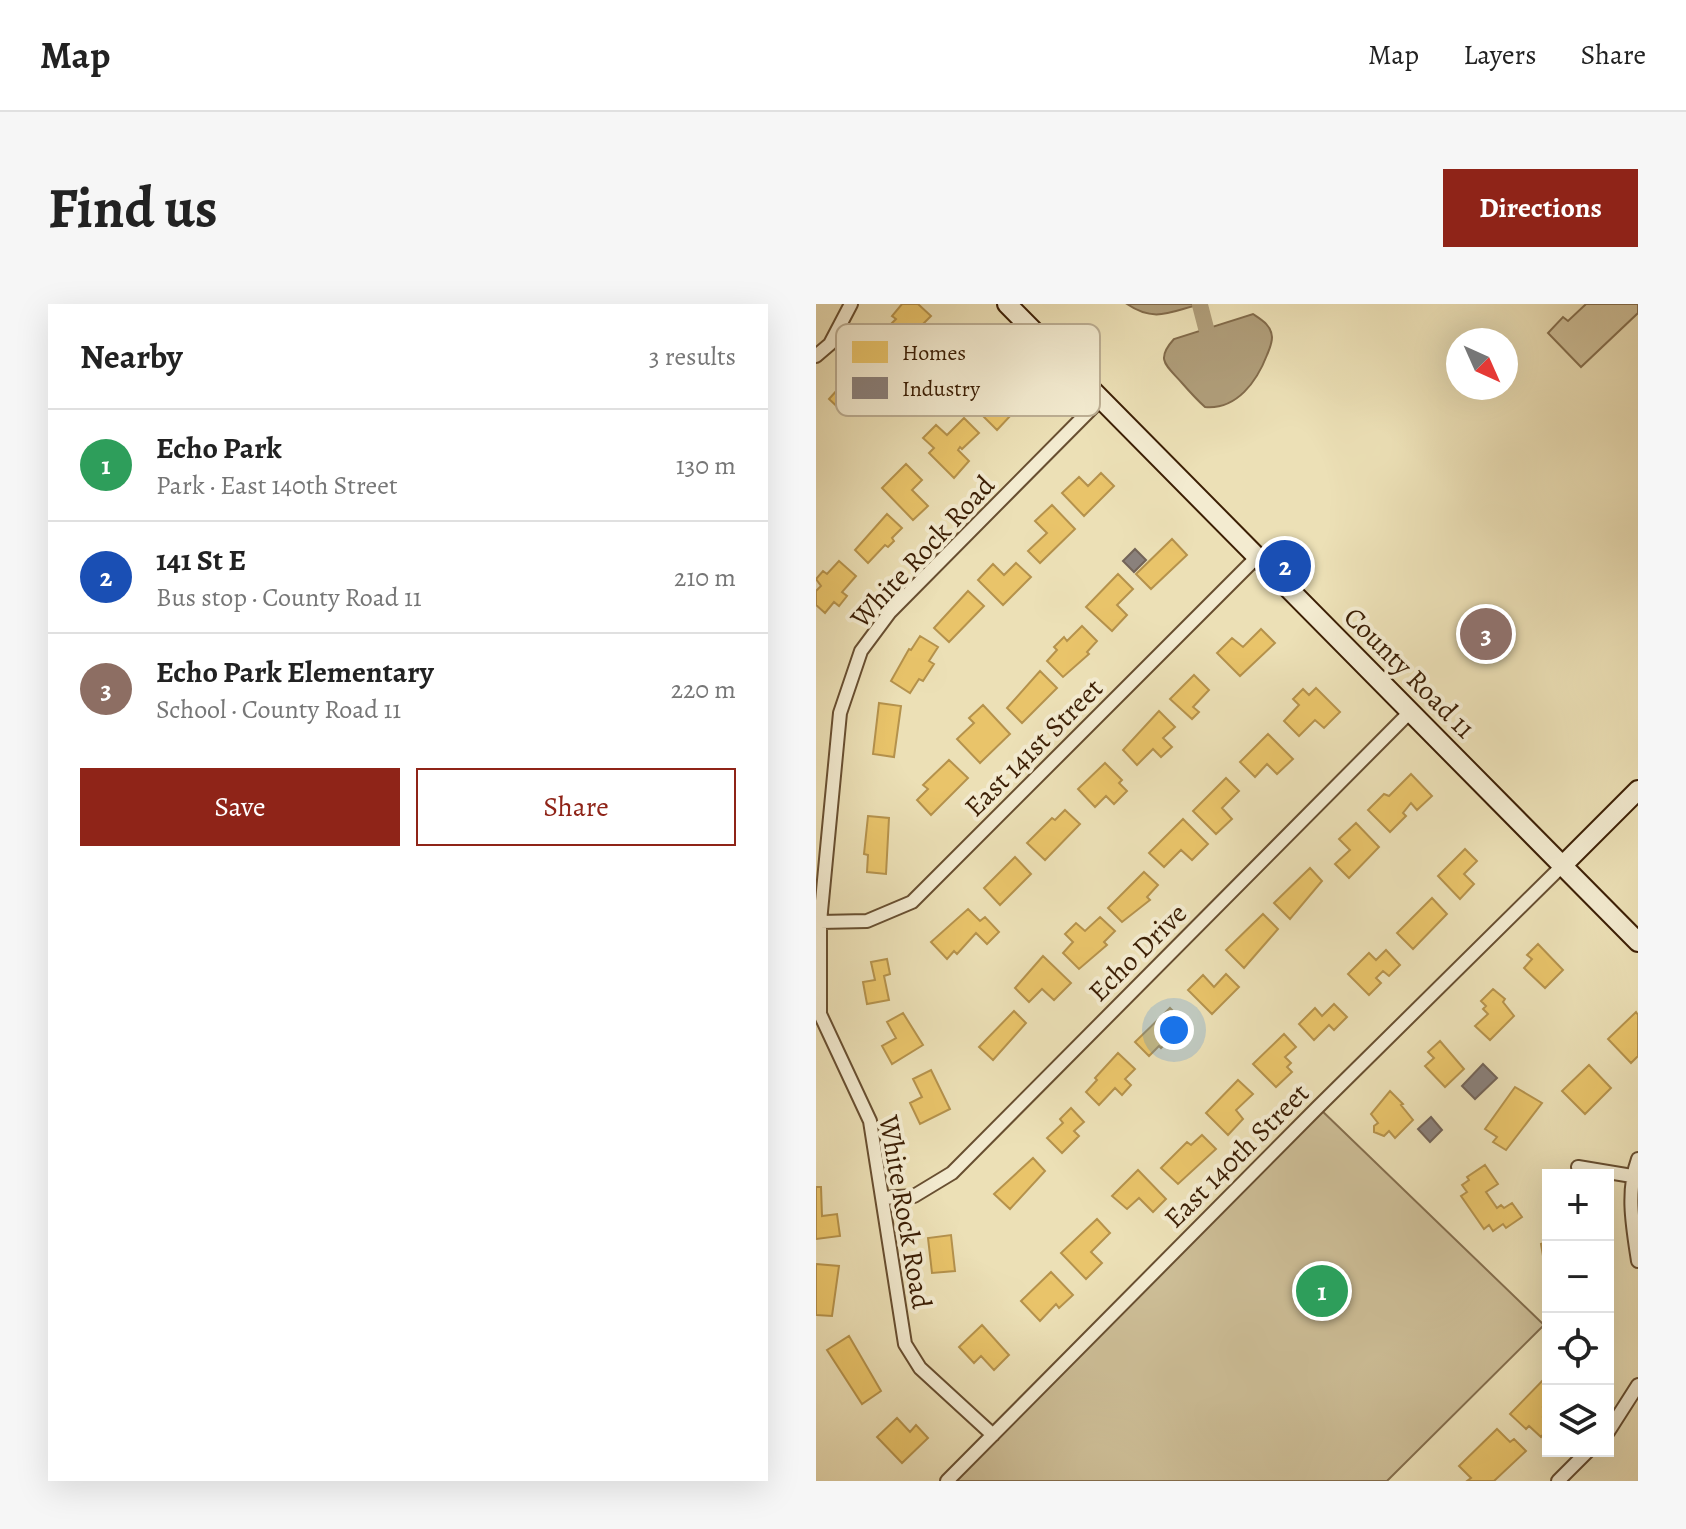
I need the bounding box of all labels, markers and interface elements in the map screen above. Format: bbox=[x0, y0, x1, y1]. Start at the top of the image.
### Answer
text: Map bbox=[40, 29, 110, 81]
text: Map bbox=[1368, 36, 1419, 74]
text: Layers bbox=[1463, 36, 1536, 74]
text: Share bbox=[1580, 36, 1646, 74]
button: Directions bbox=[1443, 169, 1638, 247]
text: Find us bbox=[48, 170, 218, 246]
legend bbox=[836, 324, 1100, 416]
north arrow bbox=[1446, 328, 1518, 400]
text: Nearby bbox=[80, 333, 183, 380]
text: Homes bbox=[902, 338, 966, 368]
text: 3 results bbox=[649, 339, 736, 374]
text: Industry bbox=[902, 374, 980, 404]
text: Echo Park bbox=[156, 428, 282, 468]
text: 1 bbox=[101, 448, 111, 483]
text: 130 m bbox=[676, 448, 736, 483]
street label: White Rock Road bbox=[841, 466, 1004, 637]
text: Park · East 140th Street bbox=[156, 468, 397, 503]
pin: 2 bbox=[1259, 536, 1311, 596]
text: 141 St E bbox=[156, 540, 246, 580]
text: 2 bbox=[100, 560, 112, 595]
text: 210 m bbox=[674, 560, 736, 595]
text: Bus stop · County Road 11 bbox=[156, 580, 422, 615]
street label: County Road 11 bbox=[1335, 599, 1483, 747]
pin: 3 bbox=[1460, 604, 1512, 664]
text: Echo Park Elementary bbox=[156, 652, 434, 692]
street label: East 141st Street bbox=[956, 670, 1111, 825]
text: 3 bbox=[100, 672, 112, 707]
text: 220 m bbox=[671, 672, 736, 707]
text: School · County Road 11 bbox=[156, 692, 401, 727]
button: Save bbox=[80, 768, 400, 846]
button: Share bbox=[416, 768, 736, 846]
street label: Echo Drive bbox=[1080, 895, 1195, 1010]
your location bbox=[1154, 1010, 1194, 1050]
street label: East 140th Street bbox=[1156, 1075, 1318, 1237]
street label: White Rock Road bbox=[869, 1111, 941, 1313]
map controls bbox=[1542, 1169, 1614, 1457]
button: + bbox=[1542, 1169, 1614, 1241]
button: − bbox=[1542, 1241, 1614, 1313]
pin: 1 bbox=[1296, 1261, 1348, 1321]
button: locate bbox=[1542, 1313, 1614, 1385]
button: layers bbox=[1542, 1385, 1614, 1457]

